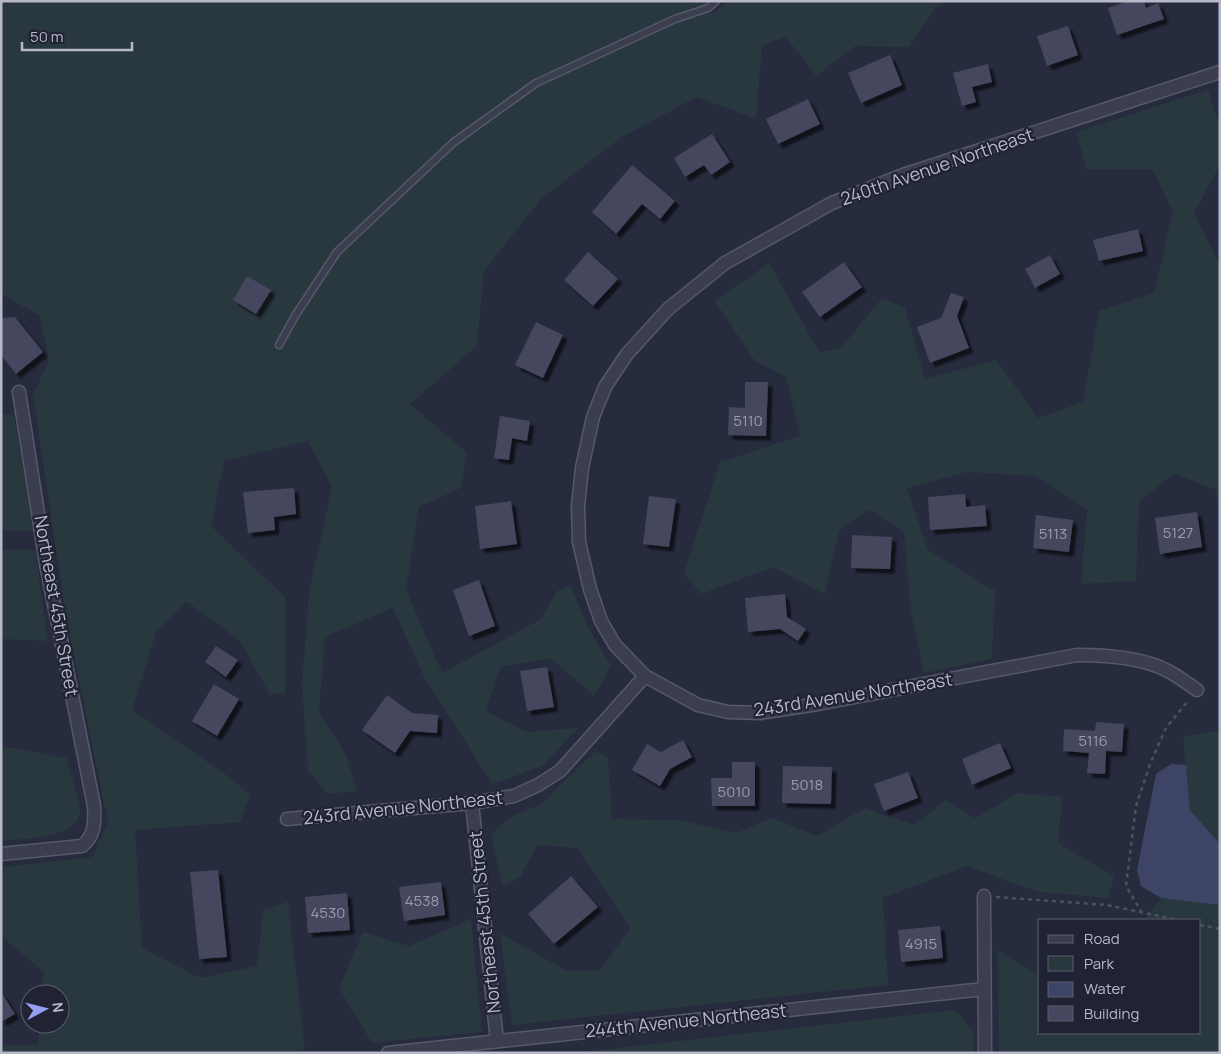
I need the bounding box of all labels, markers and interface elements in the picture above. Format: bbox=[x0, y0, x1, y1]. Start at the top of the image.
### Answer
scale bar bbox=[22, 20, 132, 52]
text: 50 m bbox=[30, 26, 64, 47]
street label: 240th Avenue Northeast bbox=[837, 122, 1036, 210]
house number: 5110 bbox=[733, 410, 763, 431]
street label: Northeast 45th Street bbox=[29, 513, 85, 698]
house number: 5127 bbox=[1163, 522, 1193, 543]
house number: 5113 bbox=[1039, 523, 1067, 544]
street label: 243rd Avenue Northeast bbox=[752, 666, 954, 722]
house number: 5116 bbox=[1078, 730, 1108, 751]
house number: 5018 bbox=[791, 774, 823, 795]
house number: 5010 bbox=[718, 781, 750, 802]
street label: 243rd Avenue Northeast bbox=[302, 785, 504, 829]
street label: Northeast 45th Street bbox=[462, 830, 506, 1015]
house number: 4538 bbox=[405, 890, 439, 911]
house number: 4530 bbox=[311, 902, 345, 923]
legend bbox=[1038, 919, 1201, 1034]
text: Road bbox=[1084, 928, 1120, 949]
house number: 4915 bbox=[905, 933, 937, 954]
text: Park bbox=[1084, 953, 1114, 974]
text: Water bbox=[1084, 978, 1126, 999]
north arrow bbox=[20, 984, 70, 1034]
street label: 244th Avenue Northeast bbox=[584, 997, 788, 1043]
text: N bbox=[48, 1001, 68, 1014]
text: Building bbox=[1084, 1003, 1139, 1024]

